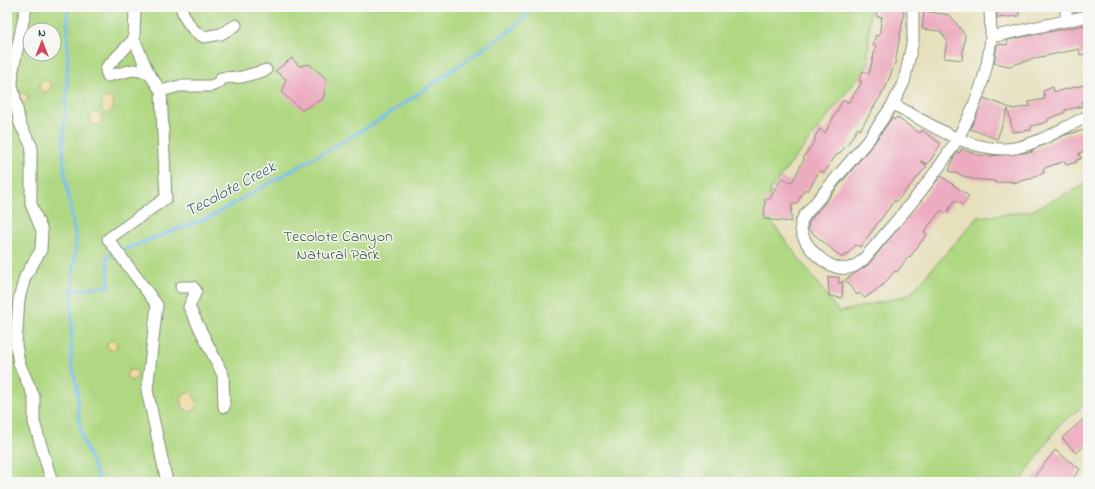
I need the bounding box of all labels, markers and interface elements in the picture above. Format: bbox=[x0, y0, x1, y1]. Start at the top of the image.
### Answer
north arrow bbox=[22, 22, 62, 62]
text: N bbox=[38, 25, 46, 41]
water label: Tecolote Creek bbox=[181, 154, 282, 224]
park label: Tecolote Canyon Natural Park bbox=[283, 225, 393, 267]

